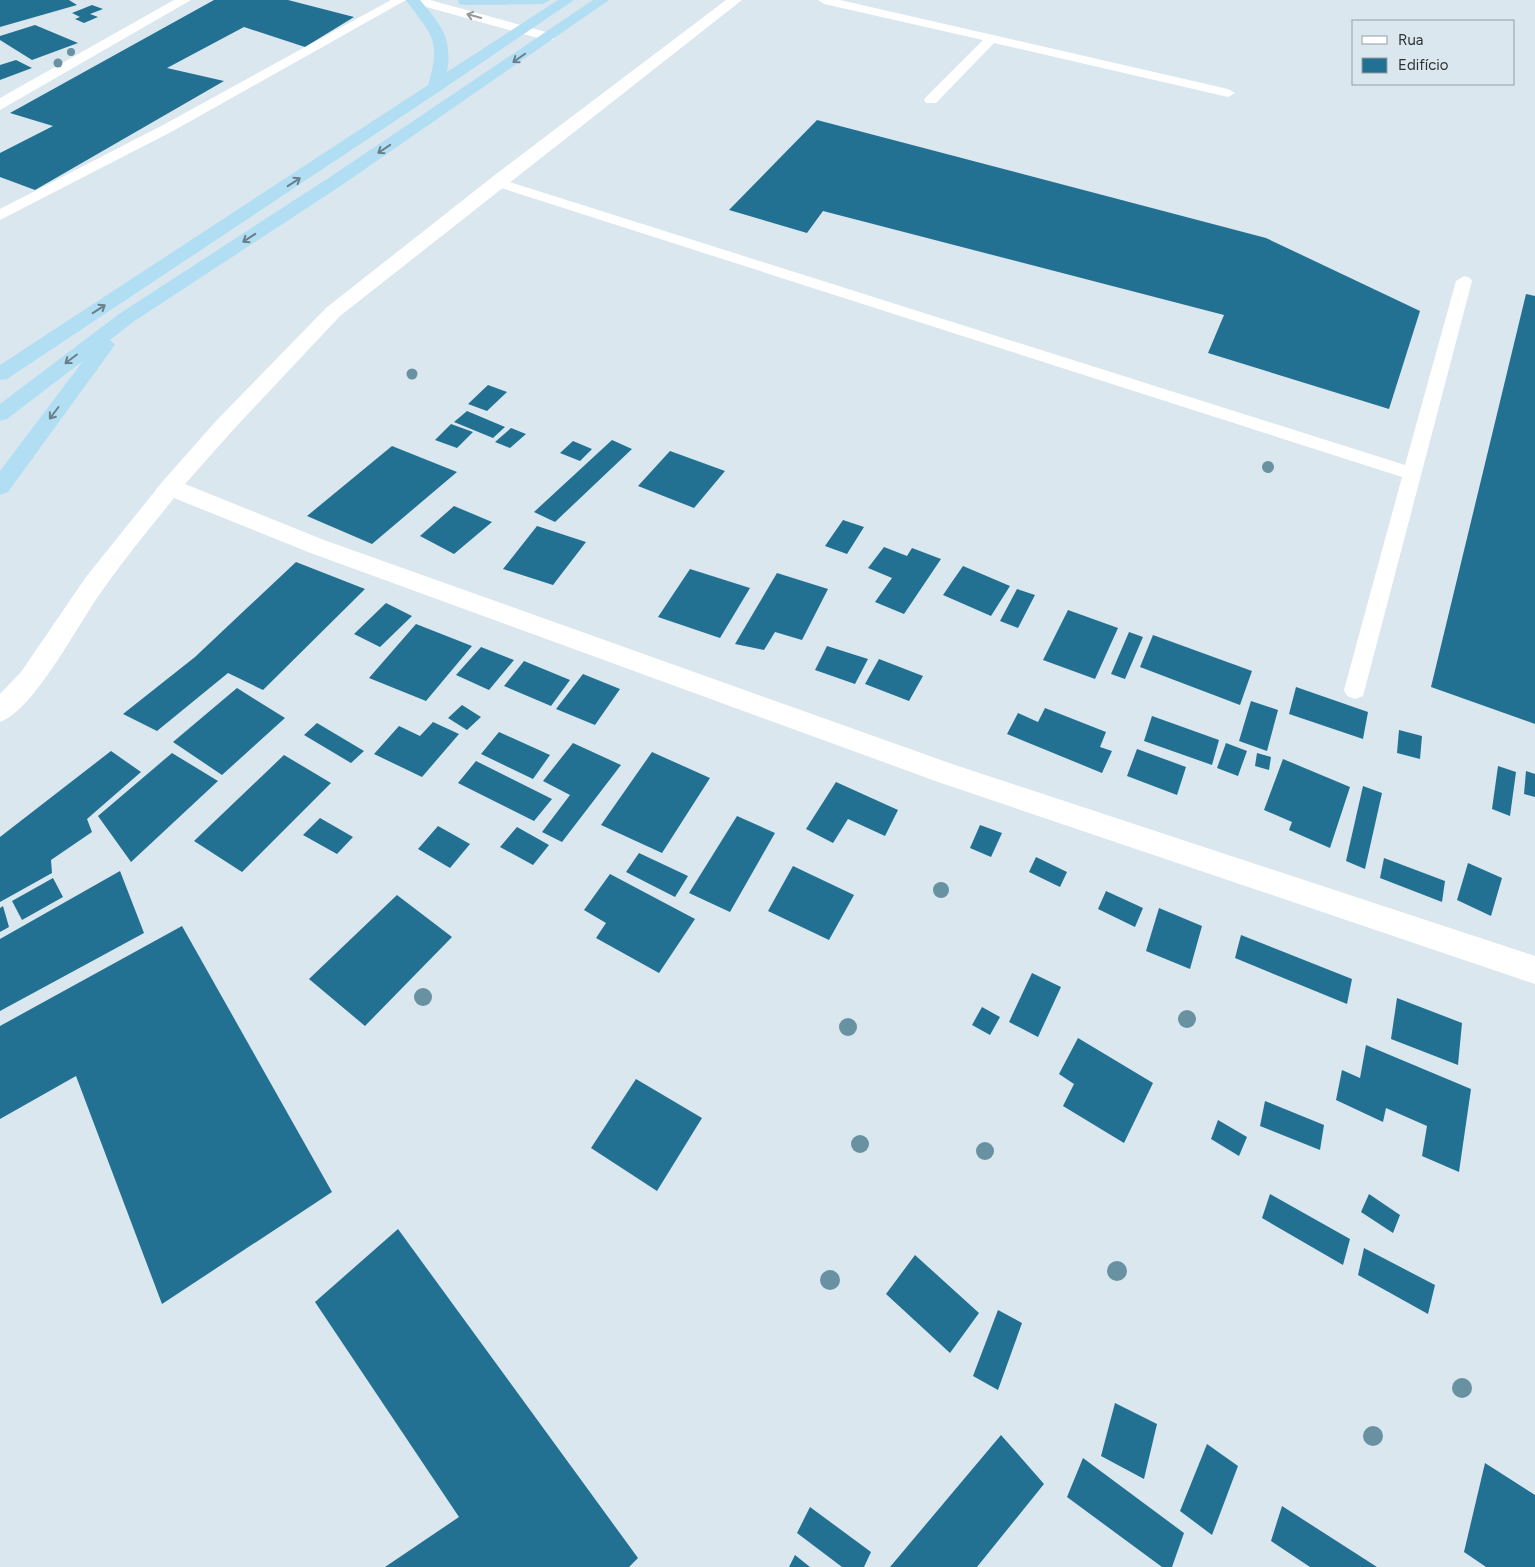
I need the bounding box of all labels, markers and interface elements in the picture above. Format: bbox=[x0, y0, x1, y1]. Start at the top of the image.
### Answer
one-way arrow bbox=[466, 11, 482, 20]
legend bbox=[1352, 20, 1515, 85]
text: Rua bbox=[1398, 31, 1423, 49]
one-way arrow bbox=[512, 53, 526, 63]
text: Edifício bbox=[1398, 56, 1449, 74]
one-way arrow bbox=[378, 144, 392, 154]
one-way arrow bbox=[286, 176, 300, 186]
one-way arrow bbox=[242, 233, 256, 243]
one-way arrow bbox=[92, 304, 106, 314]
one-way arrow bbox=[65, 354, 78, 365]
one-way arrow bbox=[49, 406, 59, 420]

